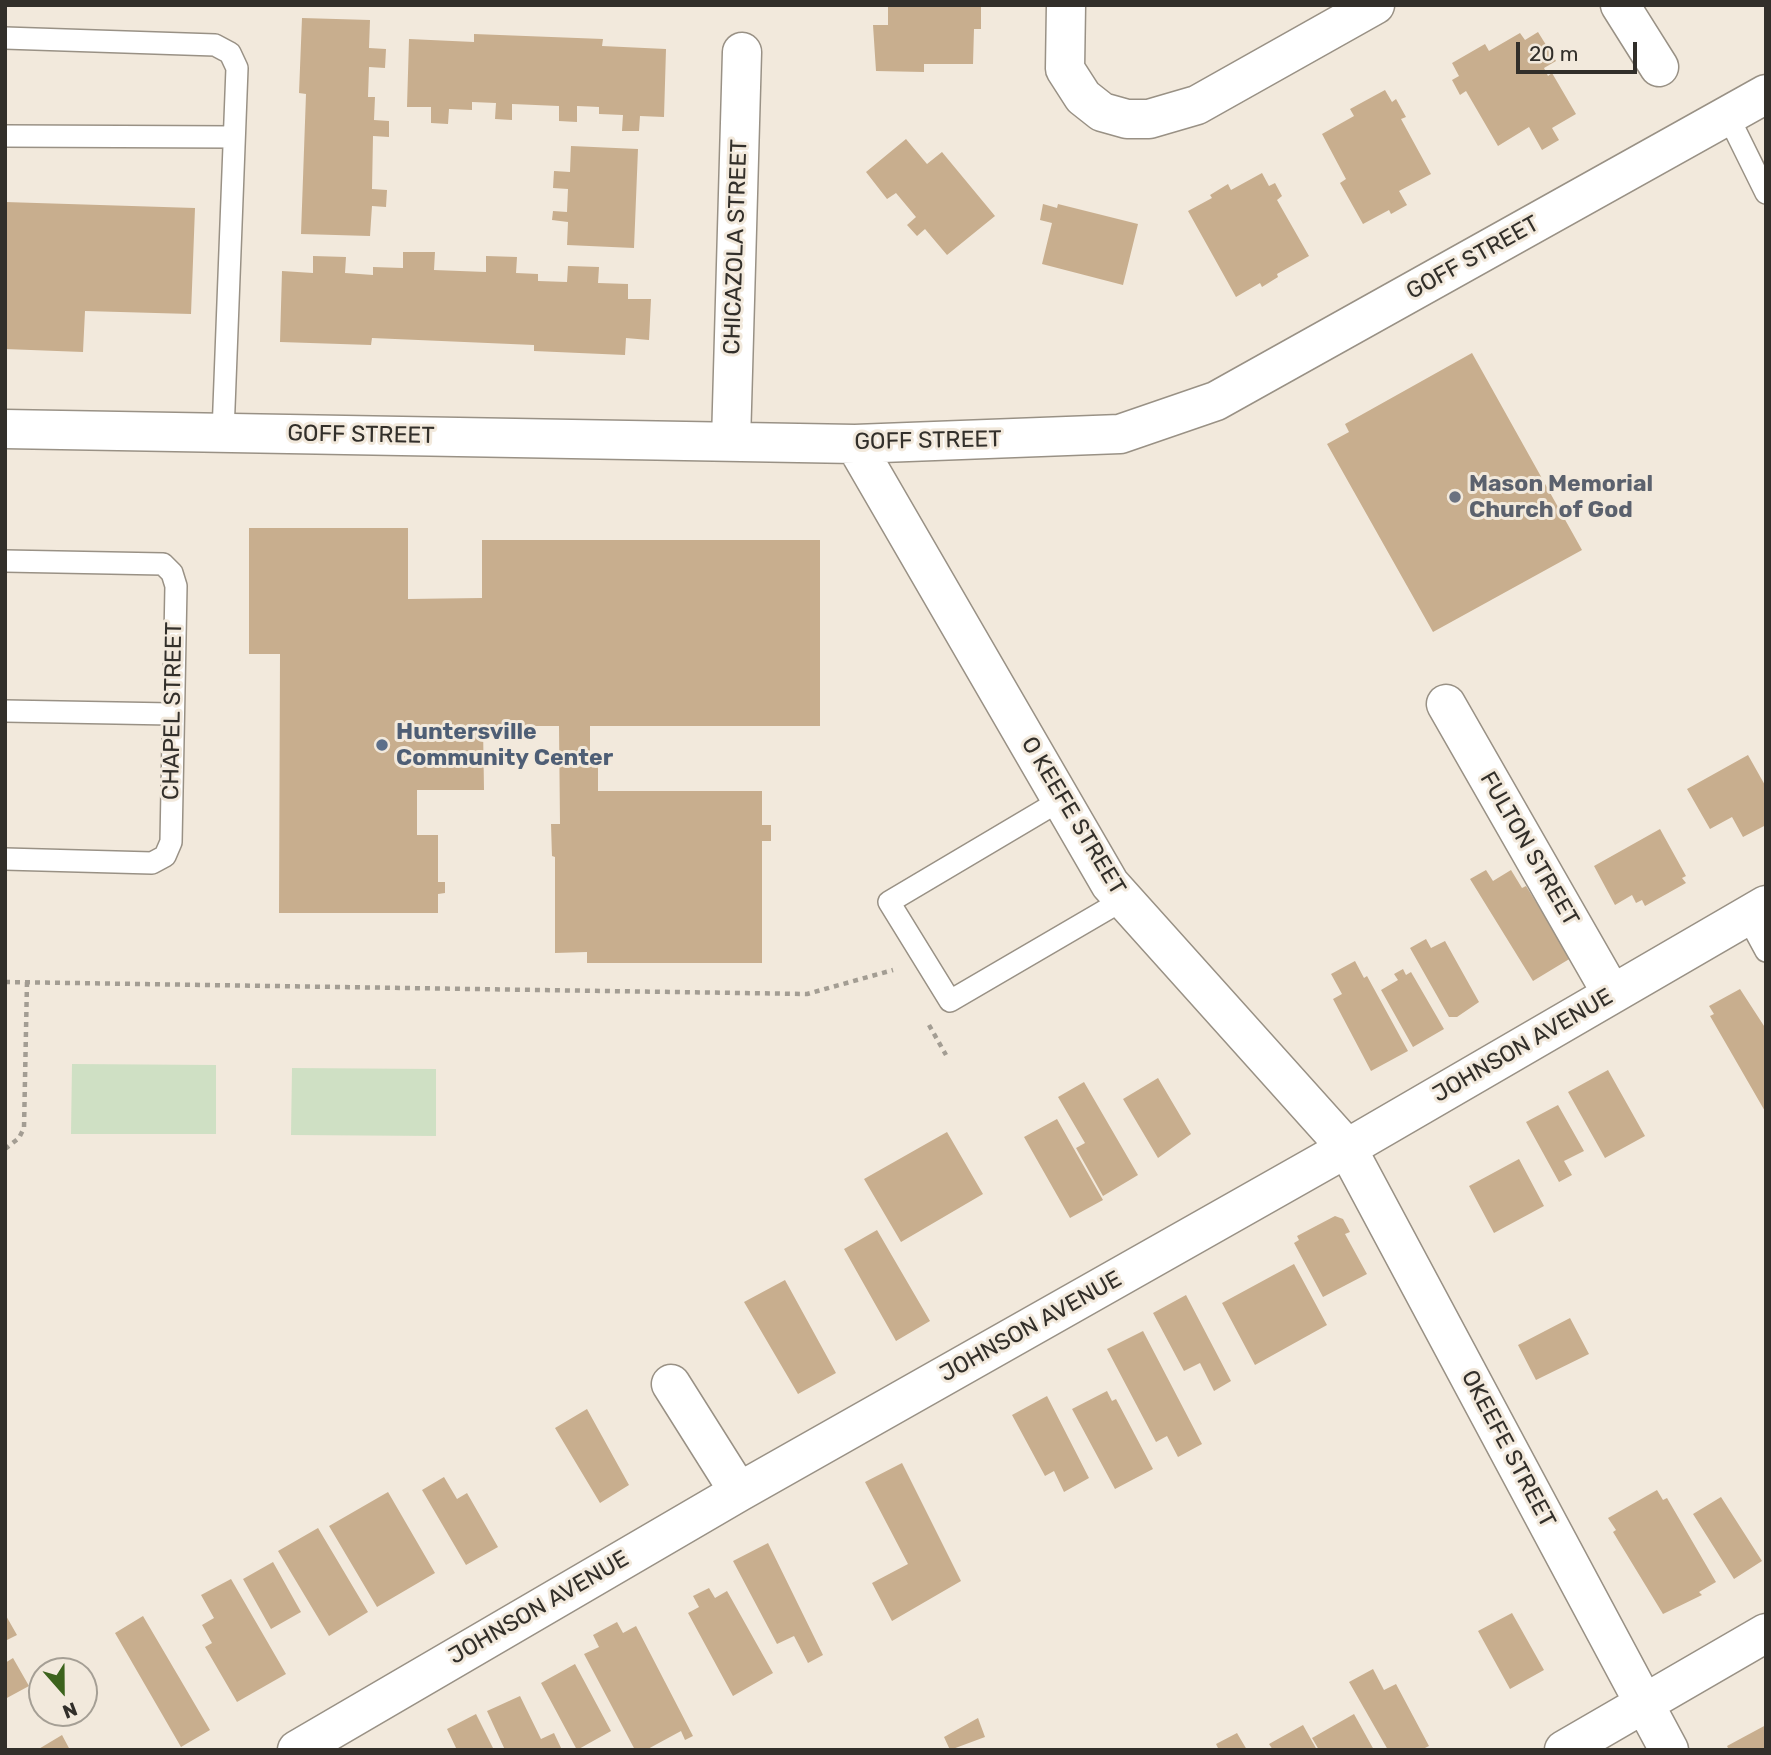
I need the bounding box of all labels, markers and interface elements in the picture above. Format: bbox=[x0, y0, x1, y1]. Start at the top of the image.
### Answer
scale bar bbox=[1519, 28, 1640, 72]
text: 20 m bbox=[1529, 41, 1578, 66]
street label: CHICAZOLA STREET bbox=[718, 139, 754, 355]
street label: GOFF STREET bbox=[1402, 210, 1544, 306]
street label: GOFF STREET bbox=[287, 420, 435, 450]
street label: GOFF STREET bbox=[854, 426, 1002, 456]
place label: Mason Memorial Church of God bbox=[1469, 470, 1653, 524]
marker: Mason Memorial Church of God bbox=[1447, 489, 1463, 505]
street label: CHAPEL STREET bbox=[158, 622, 188, 800]
place label: Huntersville Community Center bbox=[396, 718, 613, 772]
street label: O KEEFE STREET bbox=[1015, 732, 1131, 900]
marker: Huntersville Community Center bbox=[374, 737, 390, 753]
street label: FULTON STREET bbox=[1474, 767, 1584, 931]
street label: JOHNSON AVENUE bbox=[1428, 983, 1618, 1109]
street label: JOHNSON AVENUE bbox=[935, 1266, 1127, 1388]
street label: OKEEFE STREET bbox=[1455, 1366, 1561, 1532]
street label: JOHNSON AVENUE bbox=[444, 1545, 634, 1671]
north arrow bbox=[28, 1657, 98, 1727]
text: N bbox=[59, 1697, 80, 1723]

